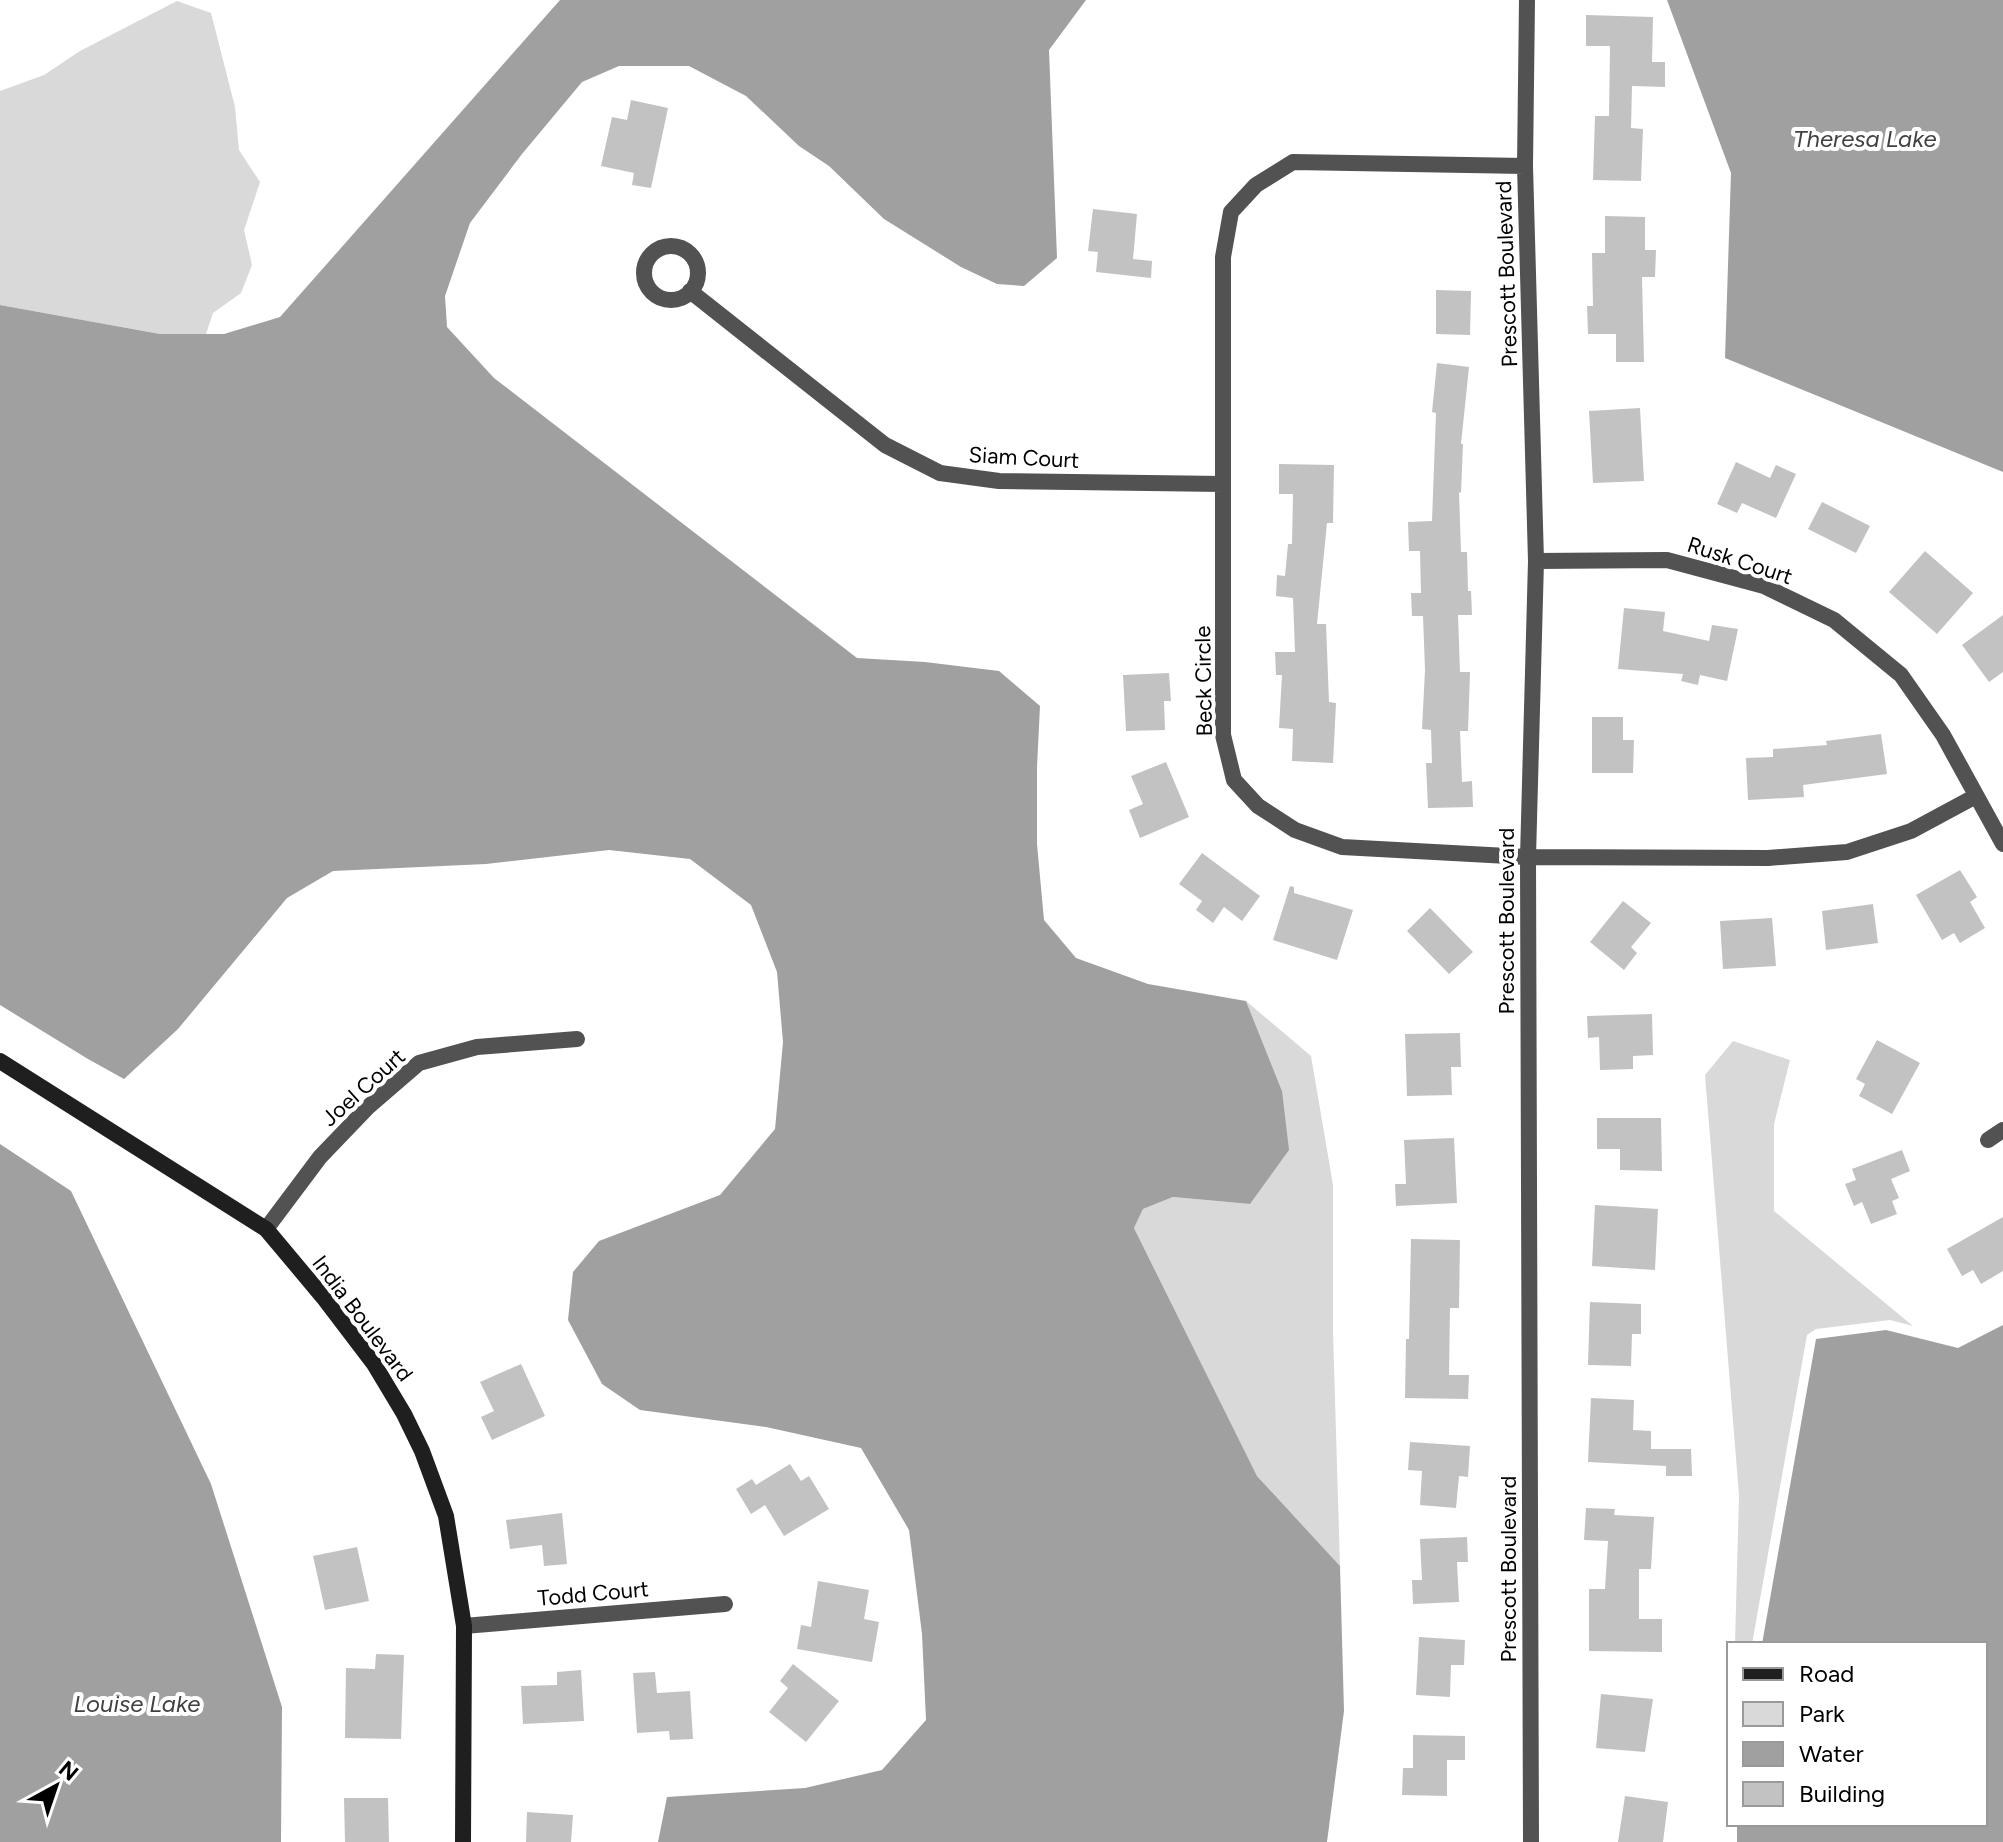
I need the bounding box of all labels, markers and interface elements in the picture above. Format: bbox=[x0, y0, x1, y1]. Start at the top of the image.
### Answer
water label: Theresa Lake bbox=[1793, 124, 1937, 153]
street label: Prescott Boulevard bbox=[1490, 180, 1523, 368]
street label: Siam Court bbox=[968, 441, 1080, 474]
street label: Rusk Court bbox=[1684, 531, 1796, 590]
street label: Beck Circle bbox=[1189, 625, 1218, 737]
street label: Prescott Boulevard bbox=[1493, 828, 1520, 1014]
street label: Joel Court bbox=[316, 1043, 411, 1132]
street label: India Boulevard bbox=[306, 1250, 419, 1387]
street label: Prescott Boulevard bbox=[1495, 1476, 1522, 1662]
street label: Todd Court bbox=[536, 1575, 650, 1612]
legend bbox=[1727, 1642, 1987, 1826]
text: Road bbox=[1799, 1659, 1854, 1688]
water label: Louise Lake bbox=[74, 1689, 200, 1718]
text: Park bbox=[1799, 1699, 1845, 1728]
text: Water bbox=[1799, 1739, 1864, 1768]
north arrow bbox=[16, 1746, 96, 1826]
text: N bbox=[53, 1755, 84, 1787]
text: Building bbox=[1799, 1779, 1885, 1808]

